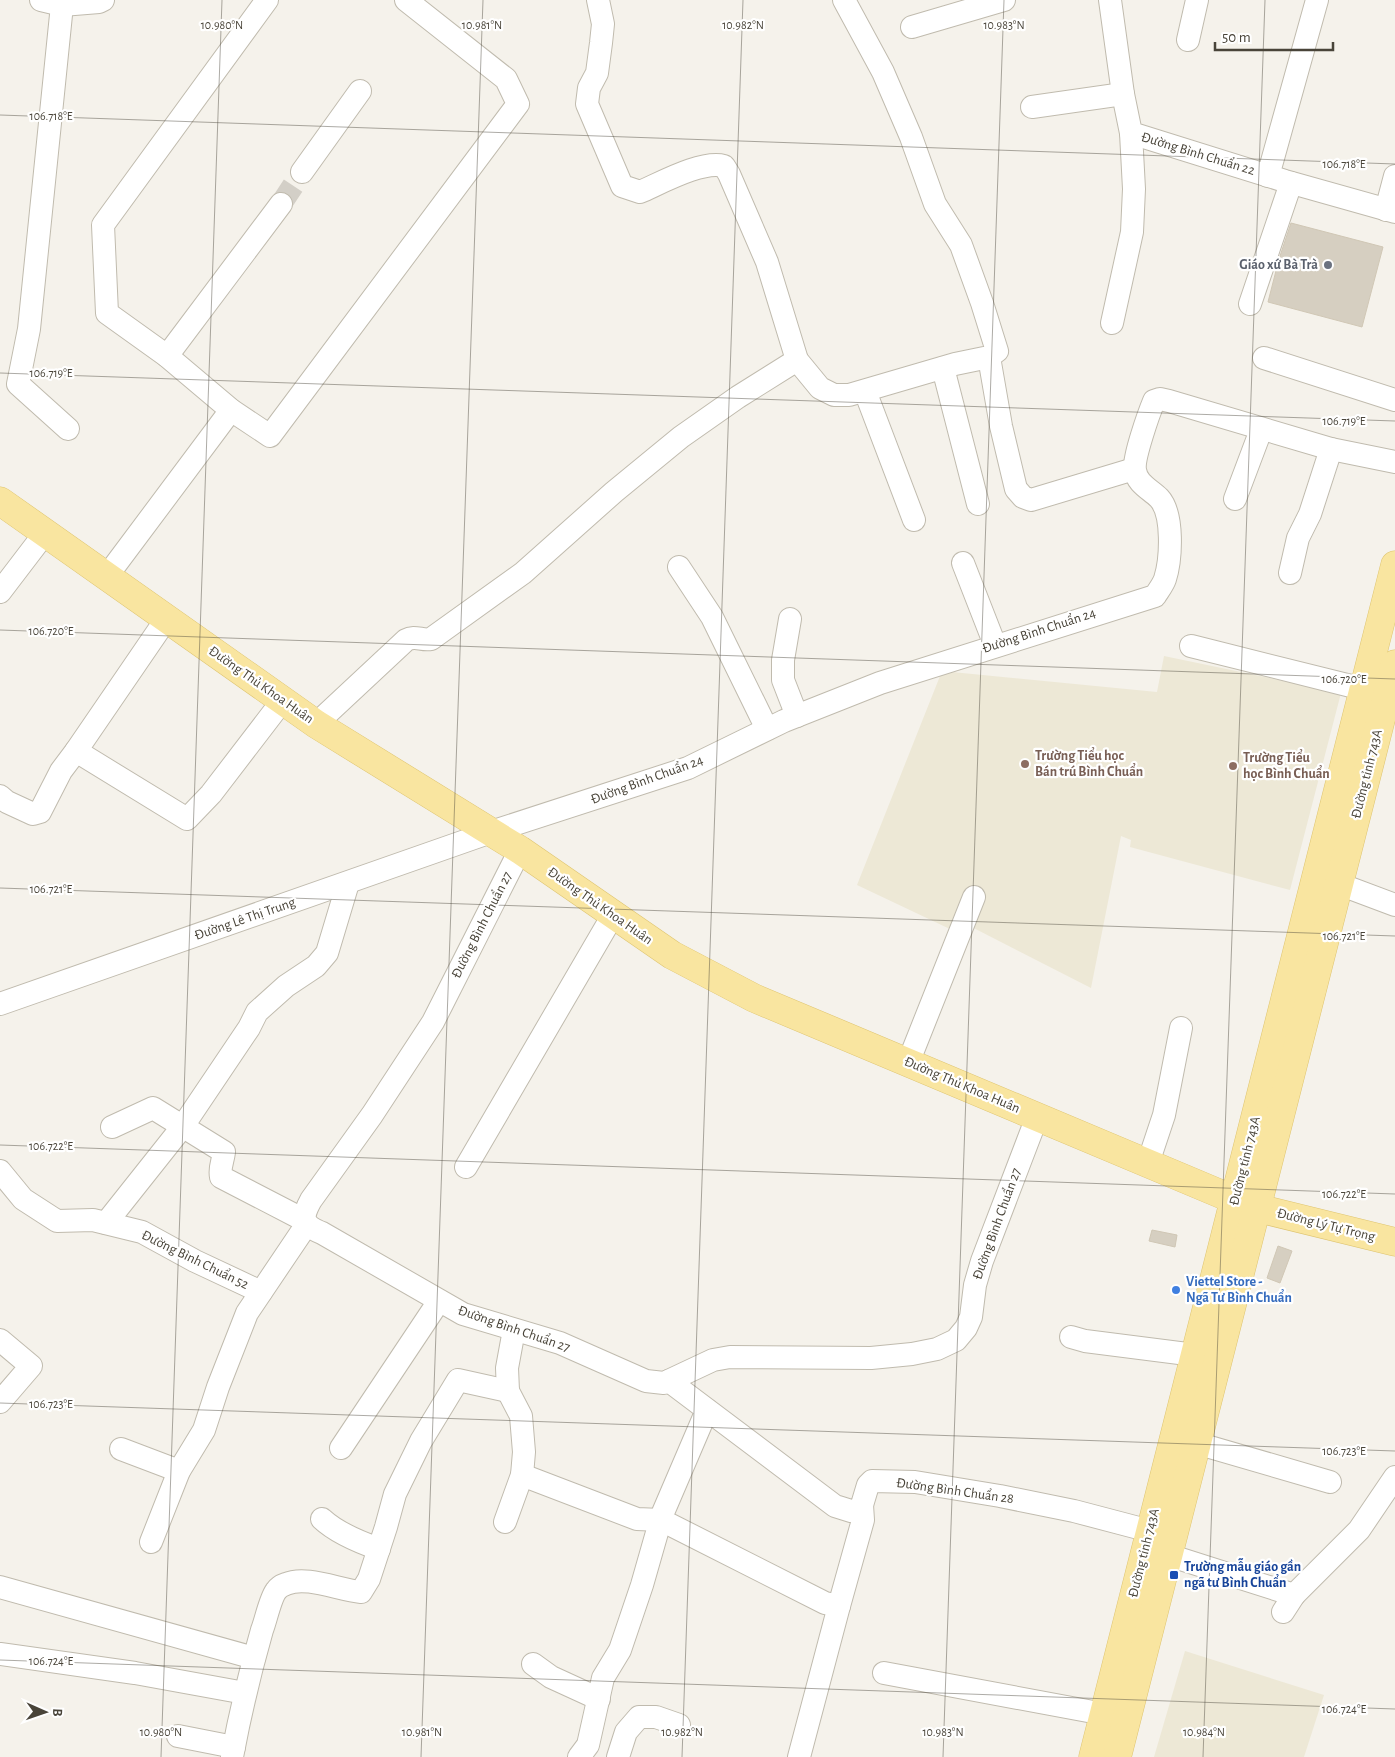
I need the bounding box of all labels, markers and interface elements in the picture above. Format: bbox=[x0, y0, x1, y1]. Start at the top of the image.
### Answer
text: 10.980°N bbox=[201, 19, 243, 31]
text: 10.981°N bbox=[462, 19, 502, 31]
text: 10.982°N bbox=[722, 19, 764, 31]
text: 10.983°N bbox=[983, 19, 1025, 31]
scale bar bbox=[1215, 20, 1332, 52]
text: 50 m bbox=[1222, 30, 1251, 45]
text: 106.718°E bbox=[30, 110, 73, 122]
street label: Đường Bình Chuẩn 22 bbox=[1139, 128, 1257, 178]
text: 106.718°E bbox=[1323, 158, 1366, 170]
place label: Giáo xứ Bà Trà bbox=[1239, 258, 1318, 272]
marker: Giáo xứ Bà Trà bbox=[1322, 259, 1334, 271]
text: 106.719°E bbox=[30, 367, 73, 379]
text: 106.719°E bbox=[1323, 415, 1366, 427]
street label: Đường Bình Chuẩn 24 bbox=[980, 604, 1098, 656]
text: 106.720°E bbox=[29, 625, 74, 637]
street label: Đường Thủ Khoa Huân bbox=[206, 644, 316, 726]
text: 106.720°E bbox=[1322, 673, 1367, 685]
street label: Đường tỉnh 743A bbox=[1349, 728, 1385, 820]
place label: Trường Tiểu học Bán trú Bình Chuẩn bbox=[1035, 747, 1143, 779]
place label: Trường Tiểu học Bình Chuẩn bbox=[1243, 749, 1330, 781]
street label: Đường Bình Chuẩn 24 bbox=[588, 751, 705, 807]
marker: Trường Tiểu học Bán trú Bình Chuẩn bbox=[1019, 758, 1031, 770]
marker: Trường Tiểu học Bình Chuẩn bbox=[1227, 760, 1239, 772]
street label: Đường Thủ Khoa Huân bbox=[545, 865, 655, 947]
street label: Đường Bình Chuẩn 27 bbox=[447, 868, 515, 981]
text: 106.721°E bbox=[30, 883, 73, 895]
street label: Đường Lê Thị Trung bbox=[193, 895, 297, 943]
text: 106.721°E bbox=[1323, 930, 1366, 942]
street label: Đường Thủ Khoa Huân bbox=[902, 1054, 1022, 1116]
street label: Đường tỉnh 743A bbox=[1227, 1115, 1263, 1207]
text: 106.722°E bbox=[29, 1140, 73, 1152]
street label: Đường Bình Chuẩn 27 bbox=[968, 1166, 1024, 1282]
text: 106.722°E bbox=[1322, 1188, 1366, 1200]
street label: Đường Lý Tự Trọng bbox=[1275, 1206, 1377, 1244]
street label: Đường Bình Chuẩn 52 bbox=[139, 1226, 252, 1292]
place label: Viettel Store - Ngã Tư Bình Chuẩn bbox=[1186, 1275, 1292, 1305]
marker: Viettel Store - Ngã Tư Bình Chuẩn bbox=[1170, 1284, 1182, 1296]
street label: Đường Bình Chuẩn 27 bbox=[456, 1301, 573, 1355]
text: 106.723°E bbox=[29, 1398, 73, 1410]
text: 106.723°E bbox=[1322, 1445, 1366, 1457]
street label: Đường Bình Chuẩn 28 bbox=[895, 1474, 1015, 1506]
street label: Đường tỉnh 743A bbox=[1126, 1507, 1162, 1599]
place label: Trường mẫu giáo gần ngã tư Bình Chuẩn bbox=[1184, 1558, 1301, 1590]
marker: Trường mẫu giáo gần ngã tư Bình Chuẩn bbox=[1168, 1569, 1180, 1581]
text: 106.724°E bbox=[29, 1655, 73, 1667]
north arrow bbox=[20, 1687, 70, 1737]
text: 106.724°E bbox=[1322, 1703, 1366, 1715]
text: B bbox=[50, 1708, 64, 1717]
text: 10.980°N bbox=[140, 1726, 182, 1738]
text: 10.981°N bbox=[402, 1726, 442, 1738]
text: 10.982°N bbox=[661, 1726, 703, 1738]
text: 10.983°N bbox=[922, 1726, 964, 1738]
text: 10.984°N bbox=[1183, 1726, 1225, 1738]

